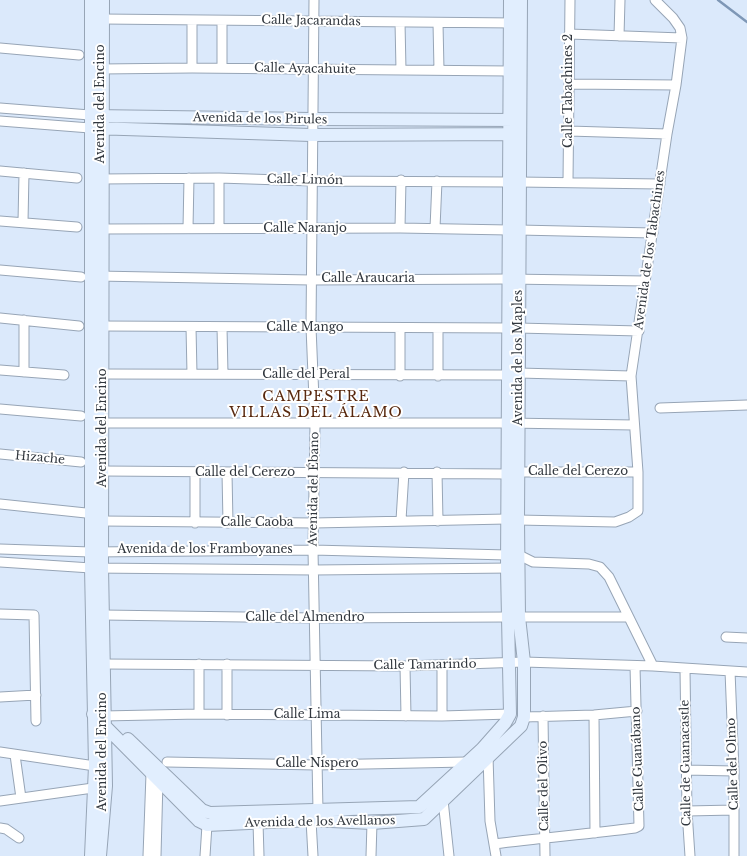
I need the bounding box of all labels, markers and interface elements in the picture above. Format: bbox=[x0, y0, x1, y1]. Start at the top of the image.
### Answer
street label: Calle Jacarandas bbox=[261, 13, 361, 29]
street label: Calle Tabachines 2 bbox=[562, 34, 576, 148]
street label: Avenida del Encino bbox=[94, 44, 108, 164]
street label: Calle Ayacahuite bbox=[254, 61, 356, 77]
street label: Avenida de los Pirules bbox=[193, 111, 327, 127]
street label: Avenida de los Tabachines bbox=[632, 169, 668, 331]
street label: Calle Limón bbox=[267, 172, 343, 188]
street label: Calle Naranjo bbox=[263, 222, 347, 236]
street label: Calle Araucaria bbox=[321, 272, 415, 286]
street label: Avenida de los Maples bbox=[512, 290, 526, 426]
street label: Calle Mango bbox=[266, 321, 344, 335]
street label: Avenida del Encino bbox=[96, 368, 110, 488]
street label: Calle del Peral bbox=[262, 368, 350, 382]
district label: CAMPESTRE VILLAS DEL ÁLAMO bbox=[229, 389, 403, 422]
street label: Avenida del Ébano bbox=[306, 432, 322, 546]
street label: Hizache bbox=[14, 449, 66, 467]
street label: Calle del Cerezo bbox=[528, 465, 628, 479]
street label: Calle del Cerezo bbox=[195, 466, 295, 480]
street label: Calle Caoba bbox=[220, 516, 294, 530]
street label: Avenida de los Framboyanes bbox=[117, 543, 293, 557]
street label: Calle del Almendro bbox=[245, 611, 365, 625]
street label: Calle Tamarindo bbox=[373, 657, 477, 673]
street label: Avenida del Encino bbox=[96, 692, 110, 812]
street label: Calle de Guanacastle bbox=[678, 700, 694, 826]
street label: Calle Guanábano bbox=[629, 706, 647, 812]
street label: Calle Lima bbox=[274, 708, 340, 722]
street label: Calle del Olmo bbox=[724, 718, 742, 810]
street label: Calle del Olivo bbox=[536, 741, 552, 831]
street label: Calle Níspero bbox=[276, 757, 358, 771]
street label: Avenida de los Avellanos bbox=[245, 813, 395, 831]

